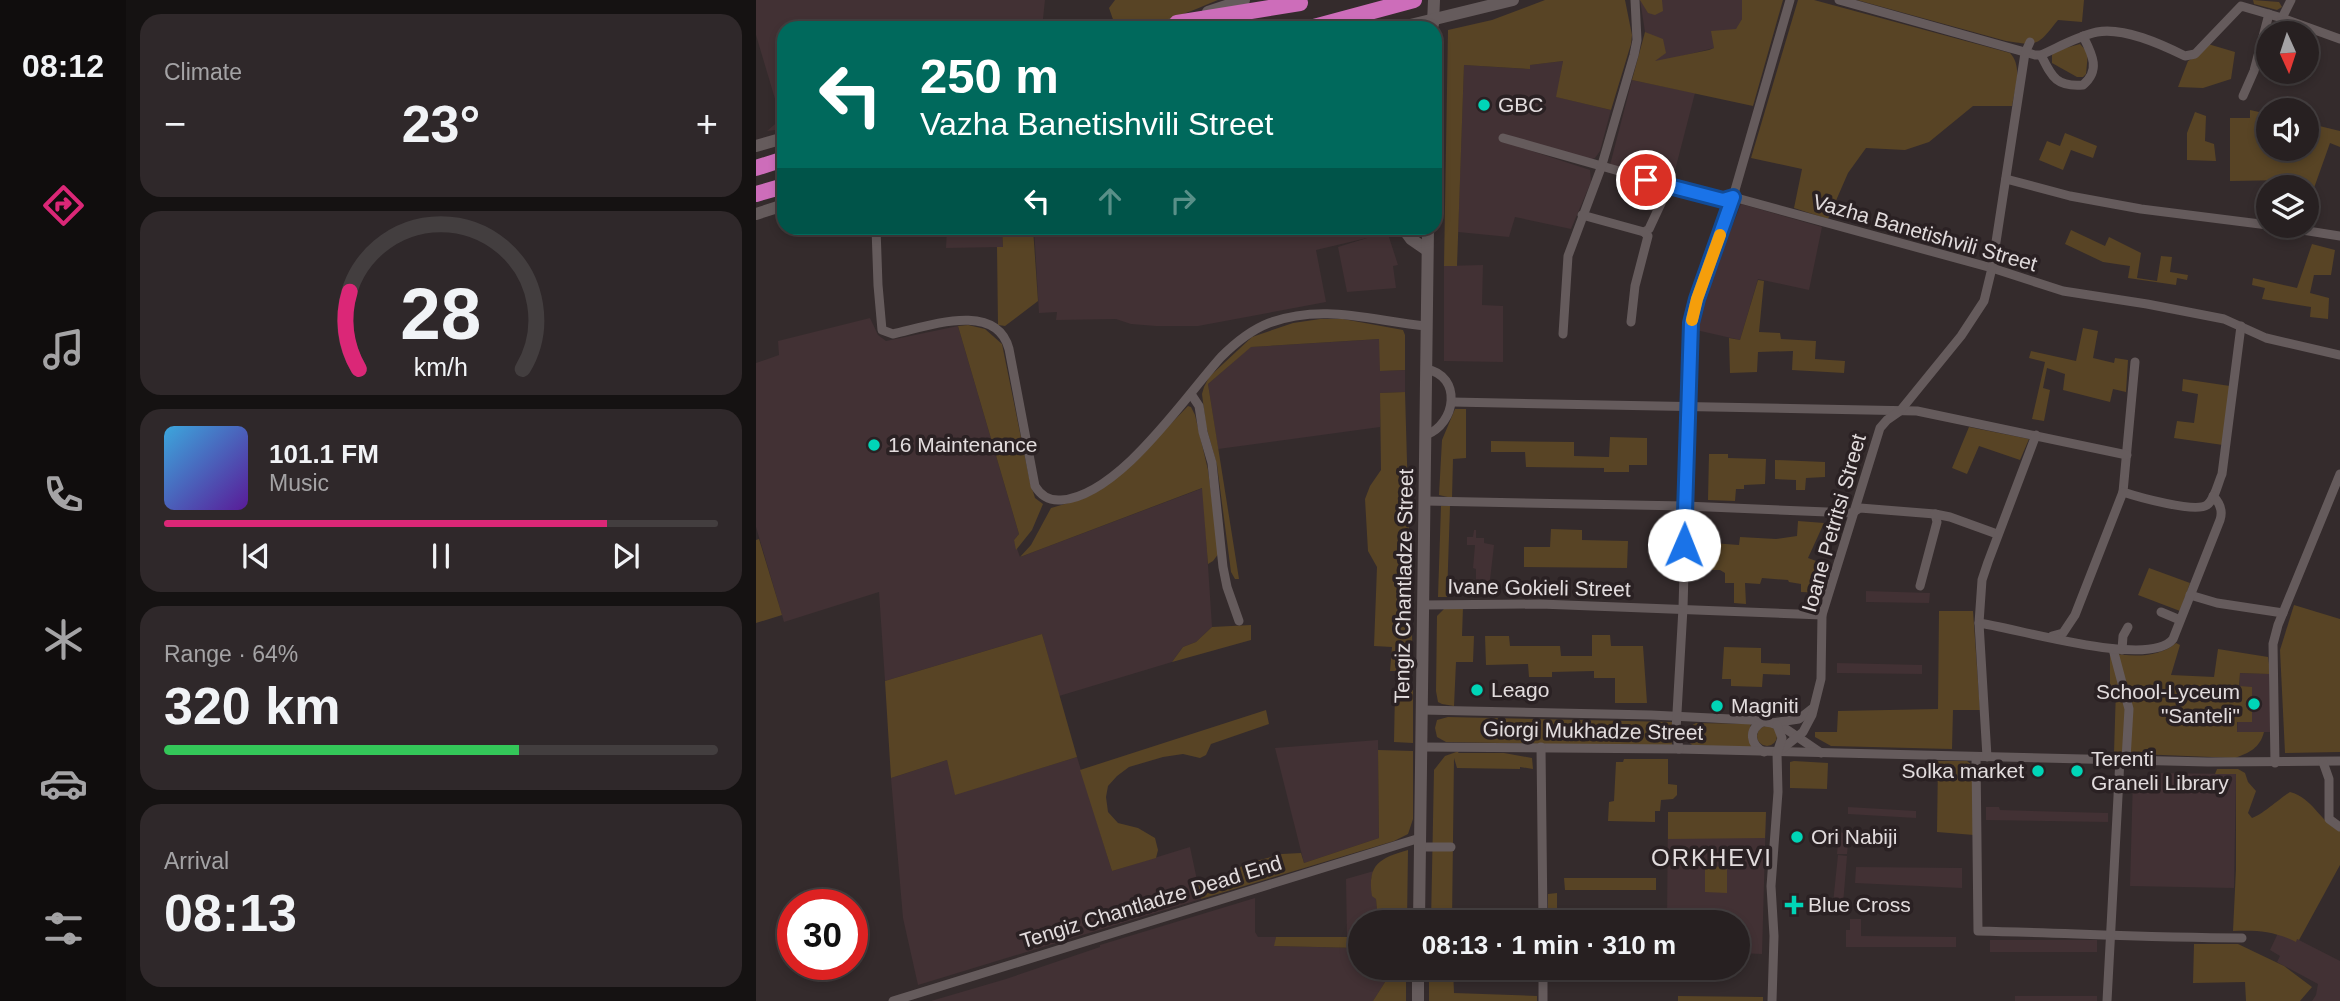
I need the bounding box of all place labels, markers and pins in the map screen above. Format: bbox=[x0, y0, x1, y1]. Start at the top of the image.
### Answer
place label: GBC bbox=[1498, 93, 1544, 116]
marker: GBC bbox=[1476, 97, 1492, 113]
pin bbox=[1616, 150, 1676, 210]
place label: 16 Maintenance bbox=[888, 433, 1037, 456]
marker: 16 Maintenance bbox=[866, 437, 882, 453]
place label: Leago bbox=[1491, 678, 1549, 701]
place label: School-Lyceum "Santeli" bbox=[2096, 680, 2240, 727]
marker: Leago bbox=[1469, 682, 1485, 698]
place label: Magniti bbox=[1731, 694, 1799, 717]
marker: School-Lyceum "Santeli" bbox=[2246, 696, 2262, 712]
marker: Magniti bbox=[1709, 698, 1725, 714]
place label: Terenti Graneli Library bbox=[2091, 747, 2229, 794]
place label: Solka market bbox=[1901, 759, 2024, 782]
marker: Solka market bbox=[2030, 763, 2046, 779]
marker: Terenti Graneli Library bbox=[2069, 763, 2085, 779]
place label: Ori Nabiji bbox=[1811, 825, 1897, 848]
marker: Ori Nabiji bbox=[1789, 829, 1805, 845]
place label: Blue Cross bbox=[1808, 893, 1911, 916]
marker: Blue Cross bbox=[1786, 897, 1802, 913]

